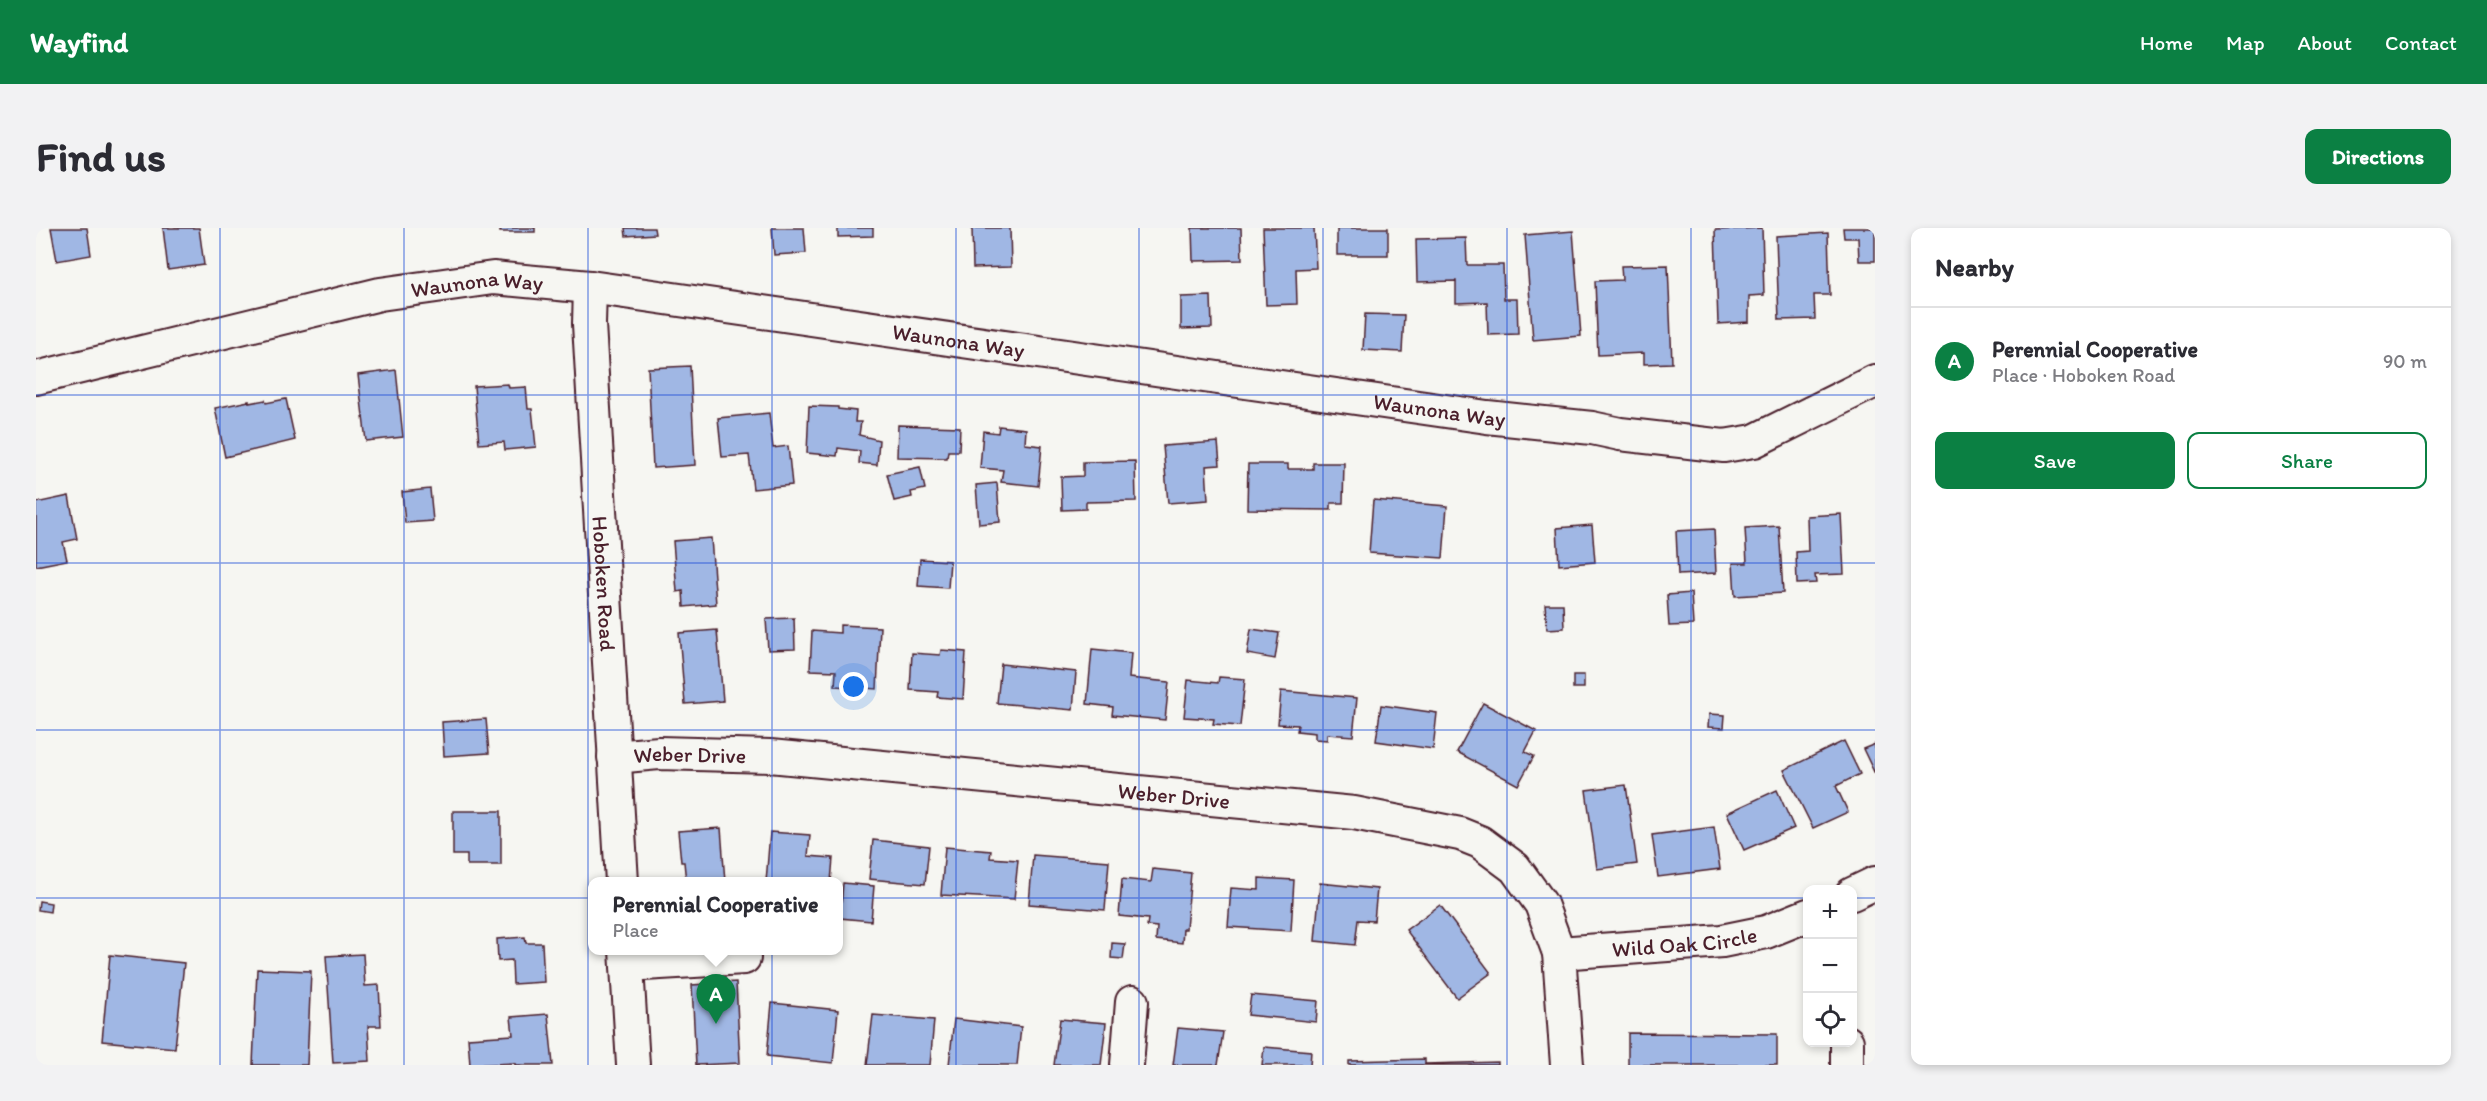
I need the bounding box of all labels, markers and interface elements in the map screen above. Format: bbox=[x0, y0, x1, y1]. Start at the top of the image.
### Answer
text: Wayfind bbox=[30, 25, 128, 59]
text: Home bbox=[2140, 30, 2193, 55]
text: Map bbox=[2226, 30, 2265, 55]
text: About bbox=[2298, 30, 2352, 55]
text: Contact bbox=[2385, 30, 2457, 55]
button: Directions bbox=[2305, 129, 2451, 184]
text: Find us bbox=[36, 131, 166, 182]
text: Nearby bbox=[1935, 251, 2014, 283]
street label: Waunona Way bbox=[409, 264, 545, 303]
street label: Waunona Way bbox=[891, 317, 1027, 363]
text: Perennial Cooperative bbox=[1992, 336, 2198, 363]
text: A bbox=[1948, 349, 1961, 373]
text: 90 m bbox=[2383, 349, 2427, 373]
text: Place · Hoboken Road bbox=[1992, 363, 2175, 387]
street label: Waunona Way bbox=[1372, 387, 1508, 432]
button: Save bbox=[1935, 432, 2175, 489]
button: Share bbox=[2187, 432, 2427, 489]
street label: Hoboken Road bbox=[587, 515, 622, 652]
your location bbox=[839, 672, 868, 701]
street label: Weber Drive bbox=[632, 739, 746, 769]
street label: Weber Drive bbox=[1116, 777, 1231, 814]
popup bbox=[588, 877, 843, 955]
map controls bbox=[1803, 885, 1857, 1047]
button: + bbox=[1803, 885, 1857, 939]
text: Perennial Cooperative bbox=[613, 891, 818, 918]
text: Place bbox=[613, 918, 659, 942]
street label: Wild Oak Circle bbox=[1611, 921, 1759, 963]
button: − bbox=[1803, 939, 1857, 993]
pin: A bbox=[696, 974, 736, 1024]
button: locate bbox=[1803, 993, 1857, 1047]

